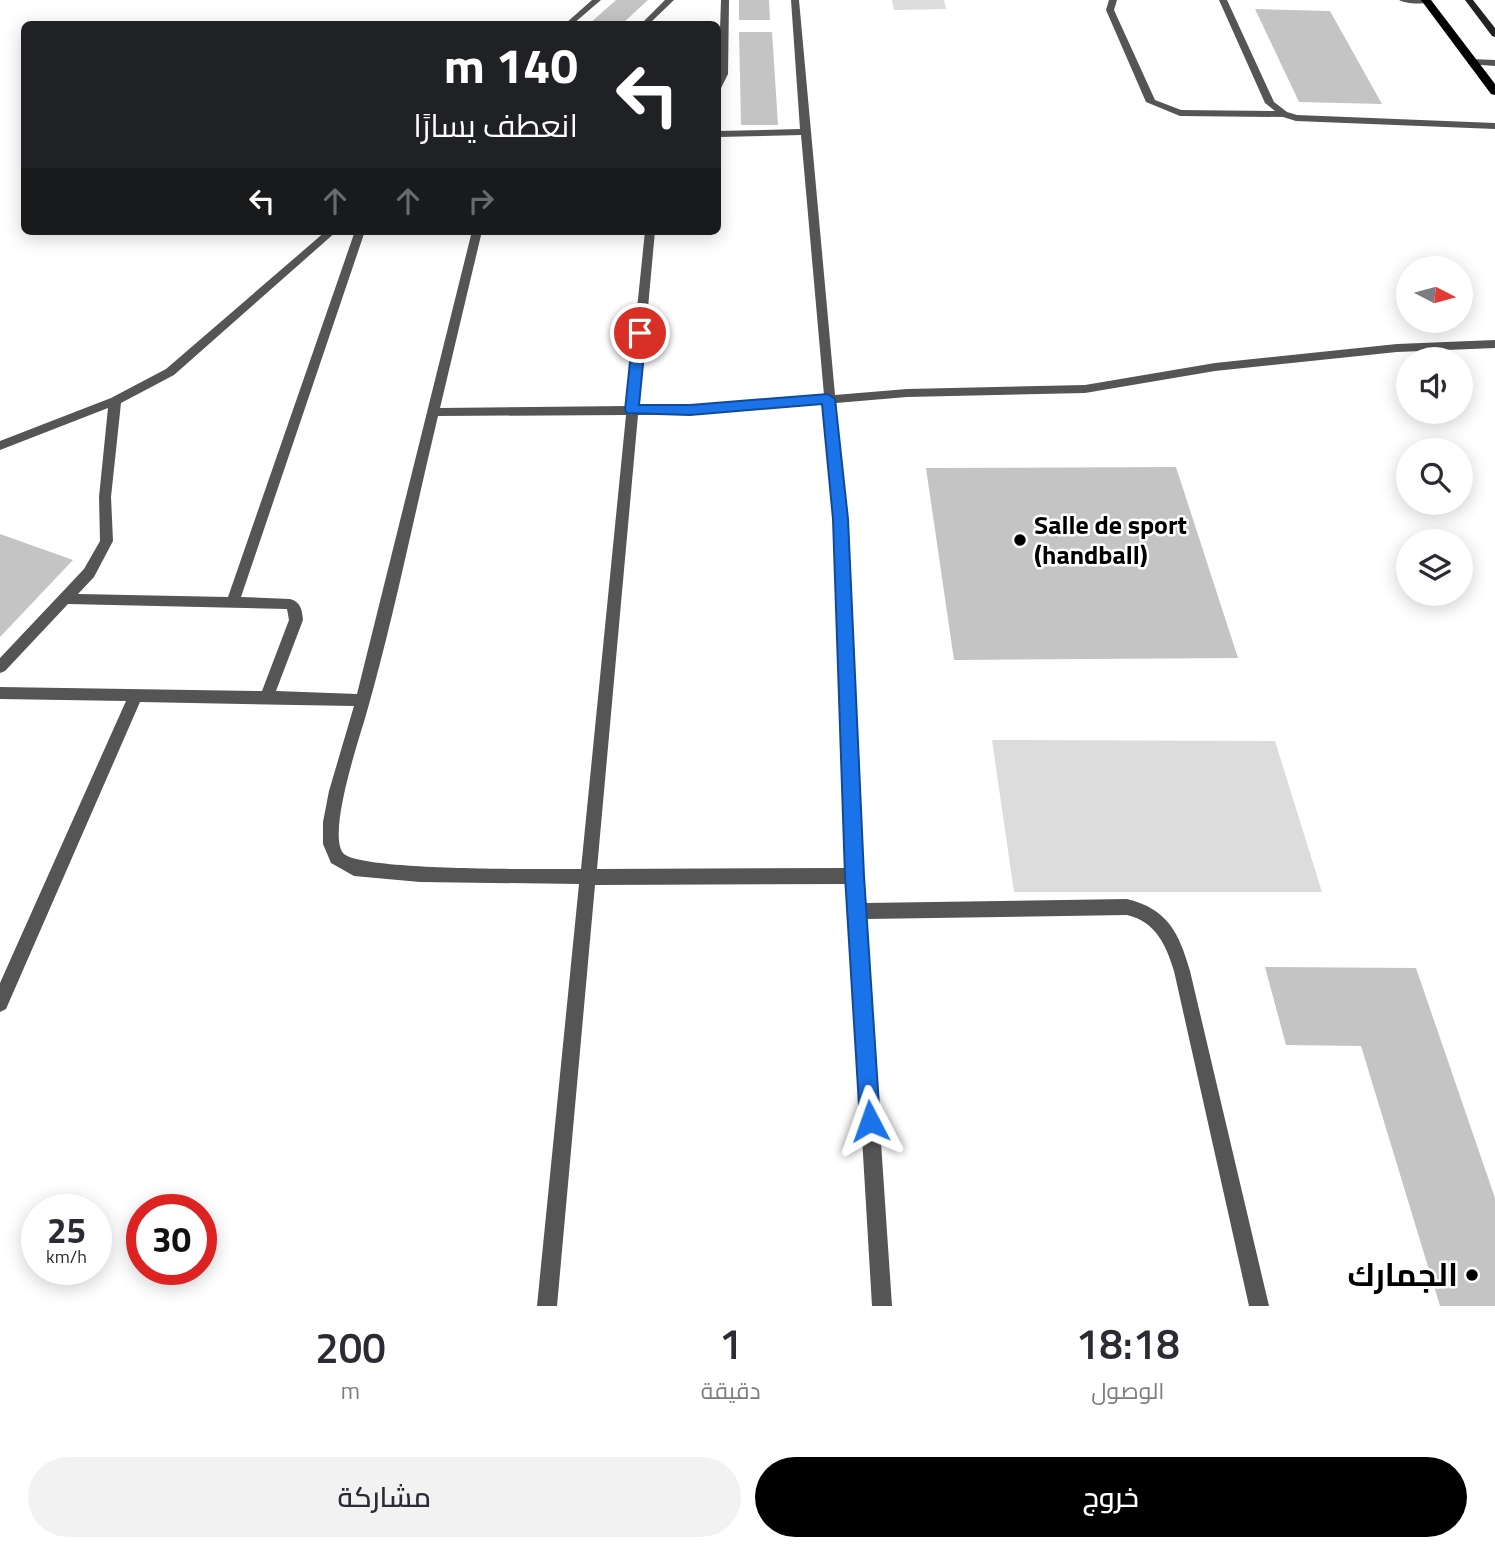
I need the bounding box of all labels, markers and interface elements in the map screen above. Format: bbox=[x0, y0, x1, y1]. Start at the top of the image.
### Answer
text: 140 m bbox=[444, 27, 578, 102]
icon: left bbox=[602, 49, 693, 140]
text: انعطف يسارًا bbox=[413, 101, 578, 149]
icon: left bbox=[243, 182, 281, 220]
icon: ahead bbox=[316, 182, 354, 220]
icon: ahead bbox=[389, 182, 427, 220]
icon: right bbox=[462, 182, 500, 220]
north arrow bbox=[1396, 256, 1474, 332]
map controls bbox=[1396, 256, 1473, 606]
pin bbox=[610, 303, 670, 363]
icon: arrive bbox=[621, 314, 659, 352]
button: sound bbox=[1396, 347, 1473, 424]
button: search bbox=[1396, 438, 1473, 515]
place label: Salle de sport (handball) bbox=[1034, 505, 1187, 574]
button: layers bbox=[1396, 529, 1473, 606]
marker: Salle de sport (handball) bbox=[1012, 532, 1028, 548]
position arrow bbox=[833, 1084, 907, 1158]
speed limit sign: 30 bbox=[126, 1194, 217, 1285]
text: 25 bbox=[47, 1203, 86, 1257]
text: km/h bbox=[46, 1243, 87, 1270]
place label: الجمارك bbox=[1347, 1250, 1458, 1298]
marker: الجمارك bbox=[1464, 1267, 1480, 1283]
text: 1 bbox=[719, 1311, 743, 1375]
text: 18:18 bbox=[1076, 1311, 1180, 1375]
text: 200 bbox=[315, 1315, 386, 1379]
text: m bbox=[341, 1373, 360, 1408]
text: دقيقة bbox=[701, 1373, 761, 1408]
text: الوصول bbox=[1091, 1373, 1164, 1408]
button: مشاركة bbox=[28, 1457, 741, 1537]
button: خروج bbox=[755, 1457, 1467, 1537]

